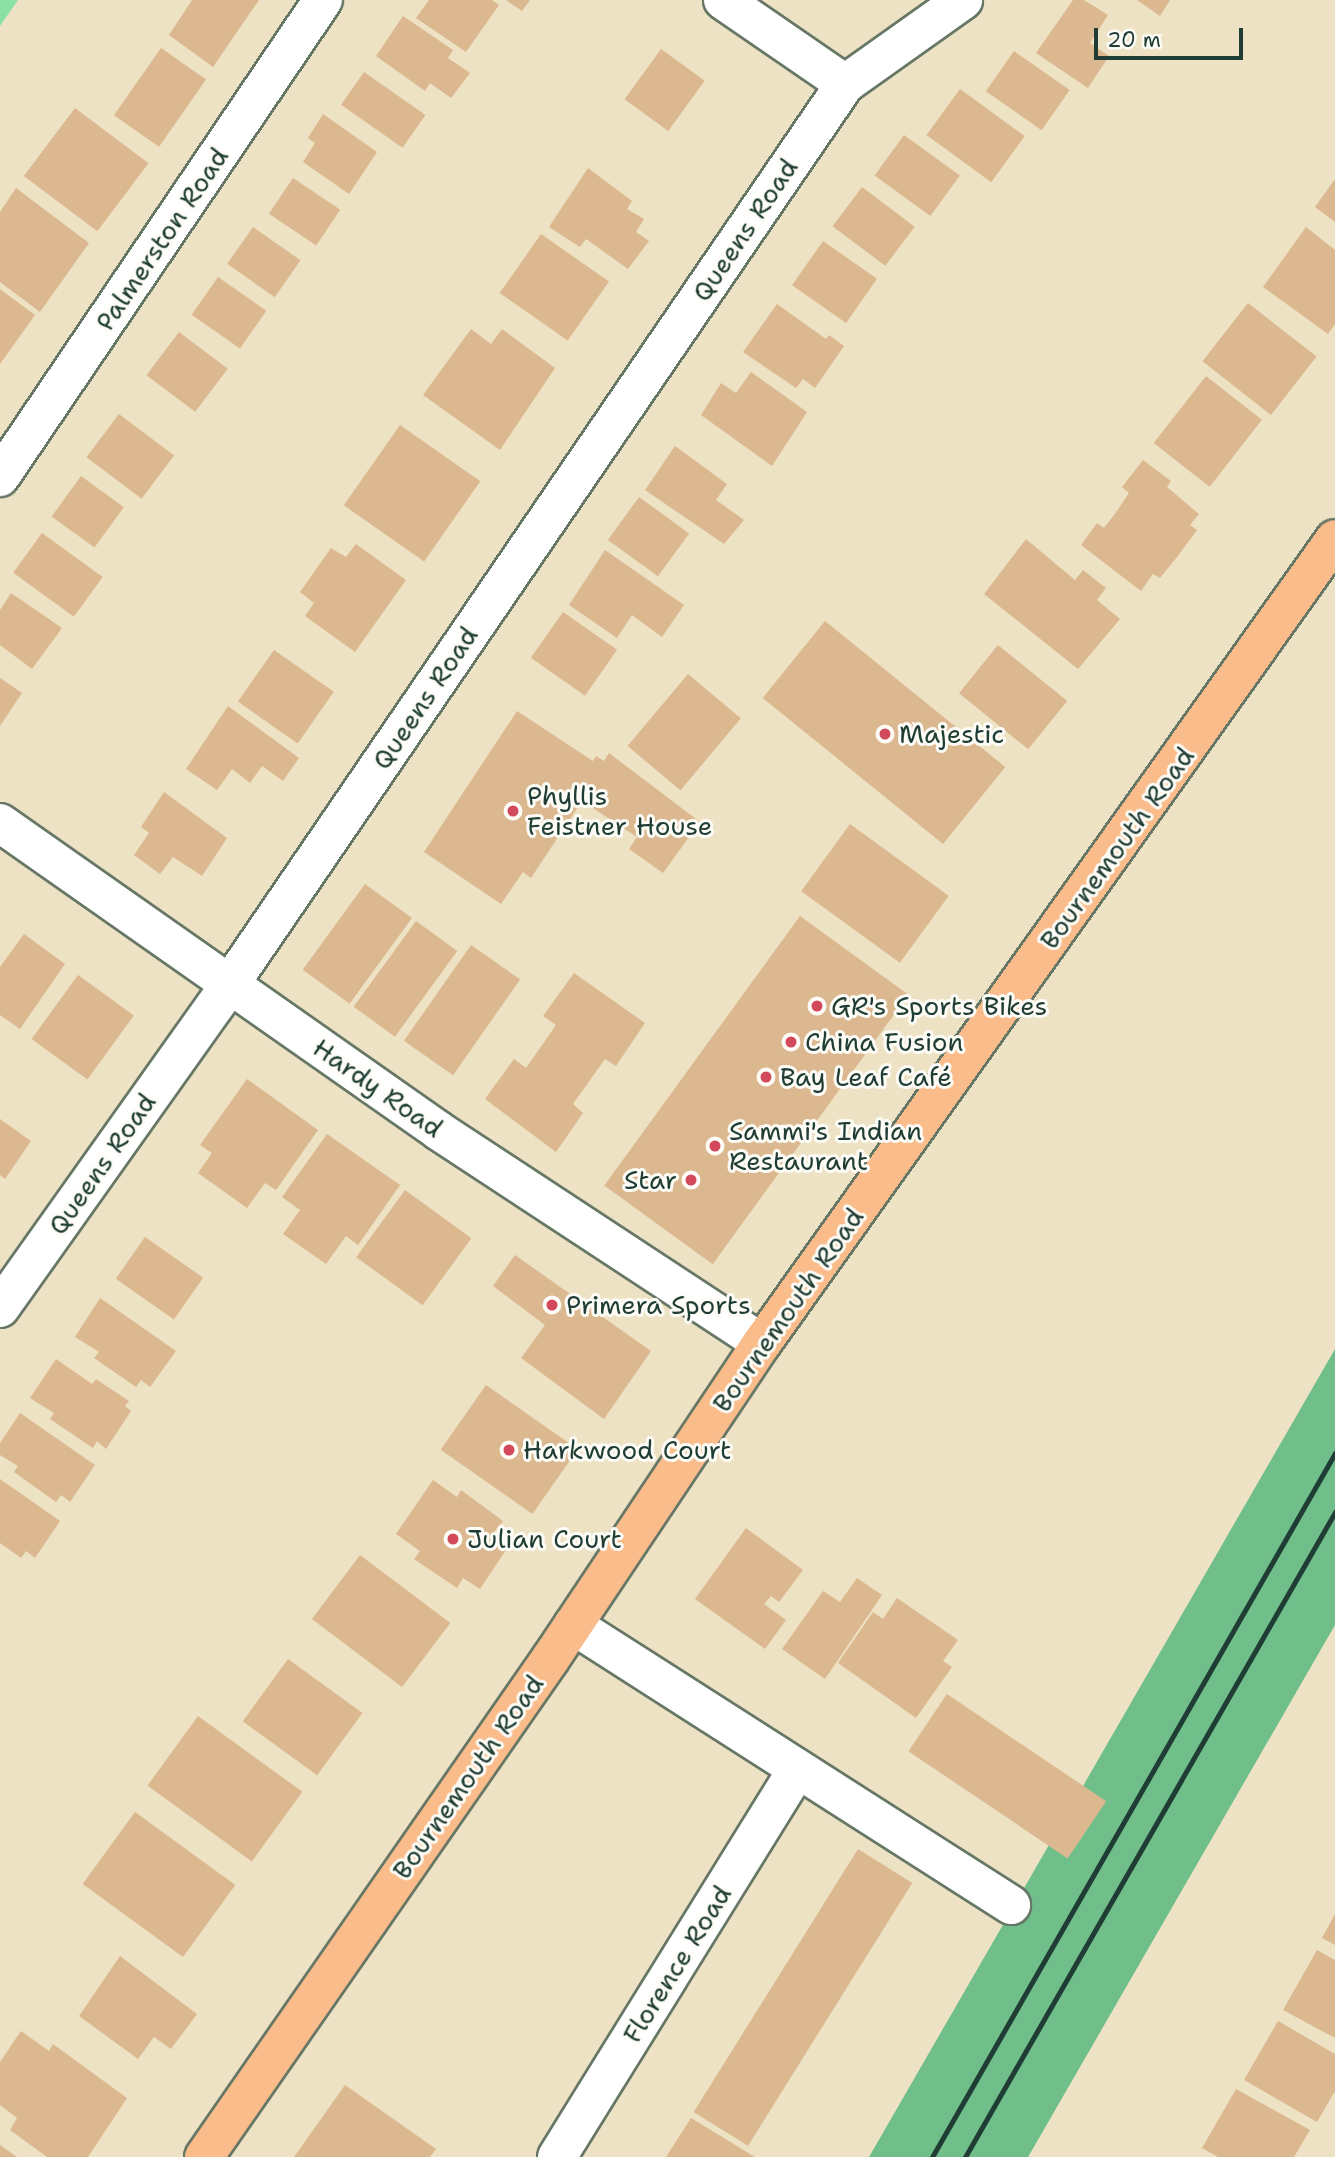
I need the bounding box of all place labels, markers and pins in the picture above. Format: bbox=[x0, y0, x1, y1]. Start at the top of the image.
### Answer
place label: Majestic bbox=[899, 718, 1004, 750]
marker: Majestic bbox=[877, 726, 893, 742]
place label: Phyllis Feistner House bbox=[527, 780, 712, 842]
marker: Phyllis Feistner House bbox=[505, 803, 521, 819]
place label: GR's Sports Bikes bbox=[831, 990, 1047, 1022]
marker: GR's Sports Bikes bbox=[809, 998, 825, 1014]
place label: China Fusion bbox=[805, 1026, 963, 1058]
marker: China Fusion bbox=[783, 1034, 799, 1050]
place label: Bay Leaf Café bbox=[780, 1061, 952, 1093]
marker: Bay Leaf Café bbox=[758, 1069, 774, 1085]
place label: Sammi's Indian Restaurant bbox=[729, 1115, 922, 1176]
marker: Sammi's Indian Restaurant bbox=[707, 1138, 723, 1154]
place label: Star bbox=[624, 1164, 677, 1196]
marker: Star bbox=[683, 1172, 699, 1188]
place label: Primera Sports bbox=[566, 1289, 751, 1321]
marker: Primera Sports bbox=[544, 1297, 560, 1313]
place label: Harkwood Court bbox=[523, 1434, 731, 1466]
marker: Harkwood Court bbox=[501, 1442, 517, 1458]
place label: Julian Court bbox=[467, 1523, 622, 1555]
marker: Julian Court bbox=[445, 1531, 461, 1547]

